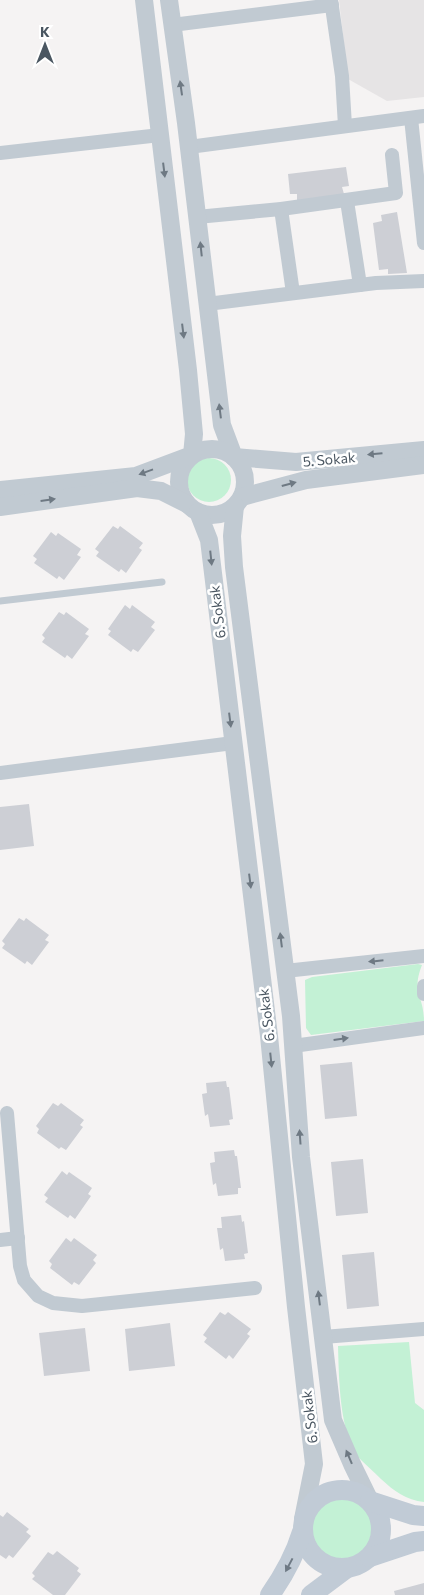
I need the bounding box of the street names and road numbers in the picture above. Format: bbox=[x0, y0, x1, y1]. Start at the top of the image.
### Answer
street label: 5. Sokak bbox=[302, 448, 356, 470]
street label: 6. Sokak bbox=[205, 584, 229, 640]
street label: 6. Sokak bbox=[254, 987, 278, 1043]
street label: 6. Sokak bbox=[297, 1389, 321, 1445]

